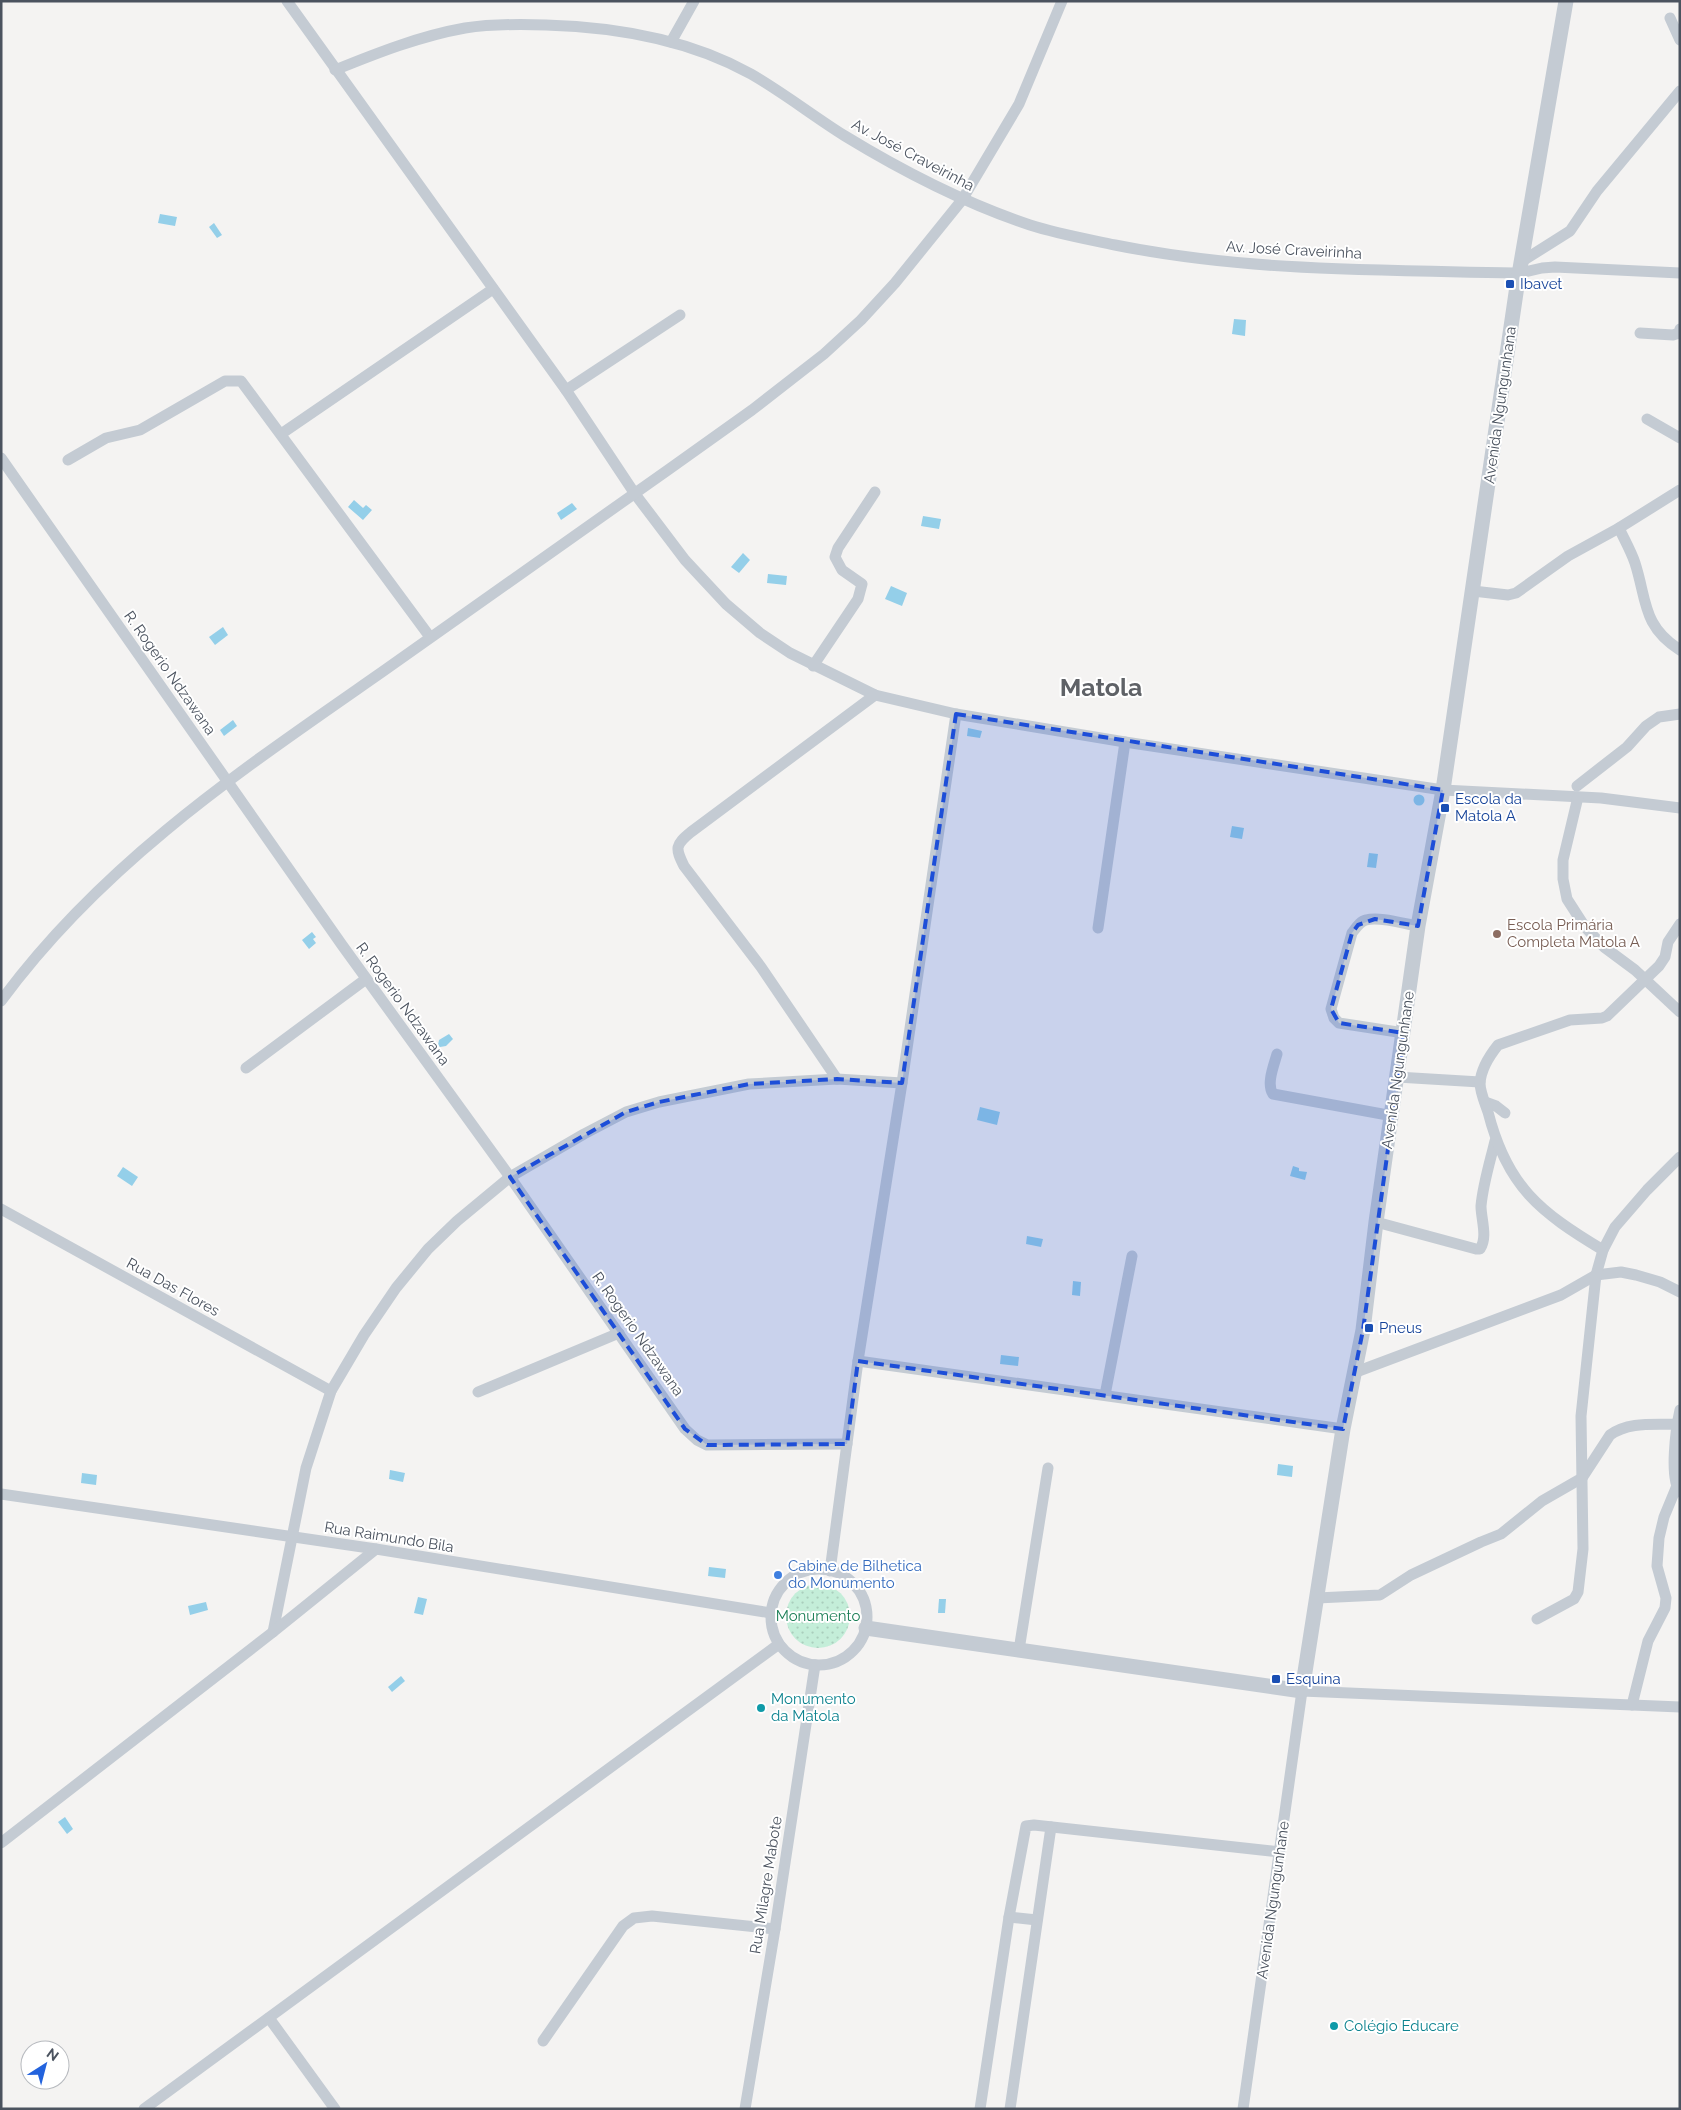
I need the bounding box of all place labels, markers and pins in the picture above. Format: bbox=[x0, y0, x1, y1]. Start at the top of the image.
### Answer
place label: Ibavet bbox=[1520, 275, 1562, 293]
marker: Ibavet bbox=[1504, 278, 1516, 290]
place label: Escola da Matola A bbox=[1455, 790, 1522, 825]
marker: Escola da Matola A bbox=[1439, 802, 1451, 814]
place label: Escola Primária Completa Matola A bbox=[1507, 916, 1640, 951]
marker: Escola Primária Completa Matola A bbox=[1491, 928, 1503, 940]
place label: Pneus bbox=[1379, 1319, 1422, 1337]
marker: Pneus bbox=[1363, 1322, 1375, 1334]
place label: Cabine de Bilhetica do Monumento bbox=[788, 1557, 922, 1592]
marker: Cabine de Bilhetica do Monumento bbox=[772, 1569, 784, 1581]
place label: Esquina bbox=[1286, 1670, 1341, 1688]
marker: Esquina bbox=[1270, 1673, 1282, 1685]
place label: Monumento da Matola bbox=[771, 1690, 856, 1725]
marker: Monumento da Matola bbox=[755, 1702, 767, 1714]
place label: Colégio Educare bbox=[1344, 2017, 1459, 2035]
marker: Colégio Educare bbox=[1328, 2020, 1340, 2032]

